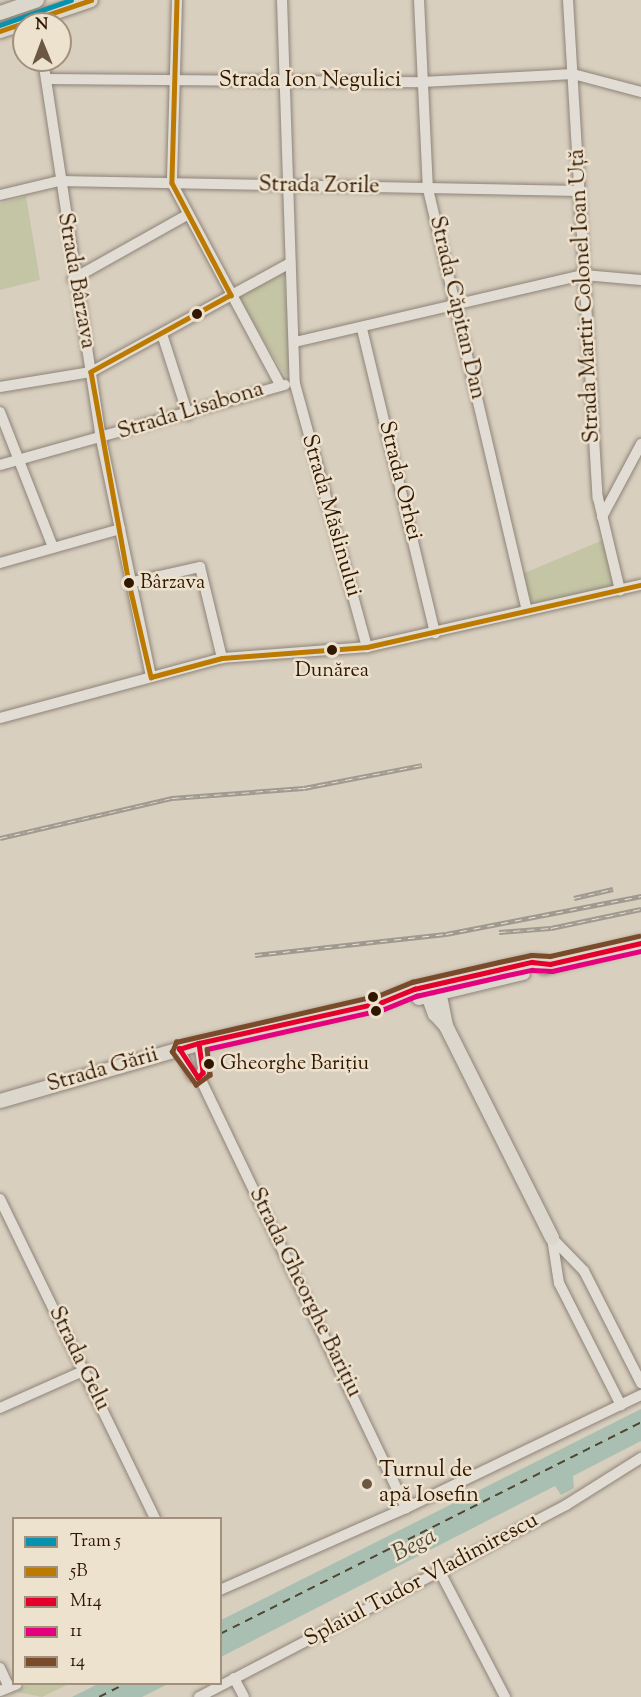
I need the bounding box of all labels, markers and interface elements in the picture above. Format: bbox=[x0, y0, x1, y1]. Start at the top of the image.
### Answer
north arrow bbox=[12, 12, 72, 72]
text: N bbox=[35, 14, 48, 37]
street label: Strada Ion Negulici bbox=[219, 69, 401, 95]
street label: Strada Martir Colonel Ioan Uță bbox=[565, 148, 607, 444]
street label: Strada Zorile bbox=[258, 173, 380, 201]
street label: Strada Bârzava bbox=[50, 211, 100, 351]
street label: Strada Căpitan Dan bbox=[422, 214, 490, 402]
unlabelled marker bbox=[191, 308, 203, 320]
street label: Strada Lisabona bbox=[115, 377, 267, 447]
street label: Strada Orhei bbox=[371, 419, 427, 543]
street label: Strada Măslinului bbox=[294, 432, 366, 600]
place label: Bârzava bbox=[140, 571, 205, 595]
marker: Bârzava bbox=[123, 577, 135, 589]
marker: Dunărea bbox=[326, 644, 338, 656]
place label: Dunărea bbox=[295, 659, 369, 683]
unlabelled marker bbox=[367, 991, 379, 1003]
unlabelled marker bbox=[370, 1005, 382, 1017]
street label: Strada Gării bbox=[44, 1043, 162, 1099]
place label: Gheorghe Barițiu bbox=[220, 1052, 369, 1076]
marker: Gheorghe Barițiu bbox=[203, 1058, 215, 1070]
street label: Strada Gheorghe Barițiu bbox=[242, 1184, 366, 1402]
street label: Strada Gelu bbox=[41, 1303, 115, 1415]
place label: Turnul de apă Iosefin bbox=[379, 1458, 479, 1510]
marker: Turnul de apă Iosefin bbox=[360, 1477, 374, 1491]
street label: Splaiul Tudor Vladimirescu bbox=[301, 1508, 543, 1654]
legend bbox=[12, 1517, 222, 1685]
water label: Bega bbox=[388, 1523, 442, 1569]
text: Tram 5 bbox=[70, 1529, 121, 1555]
text: 5B bbox=[70, 1559, 88, 1585]
text: M14 bbox=[70, 1589, 102, 1615]
text: 11 bbox=[70, 1619, 82, 1645]
text: 14 bbox=[70, 1649, 85, 1675]

